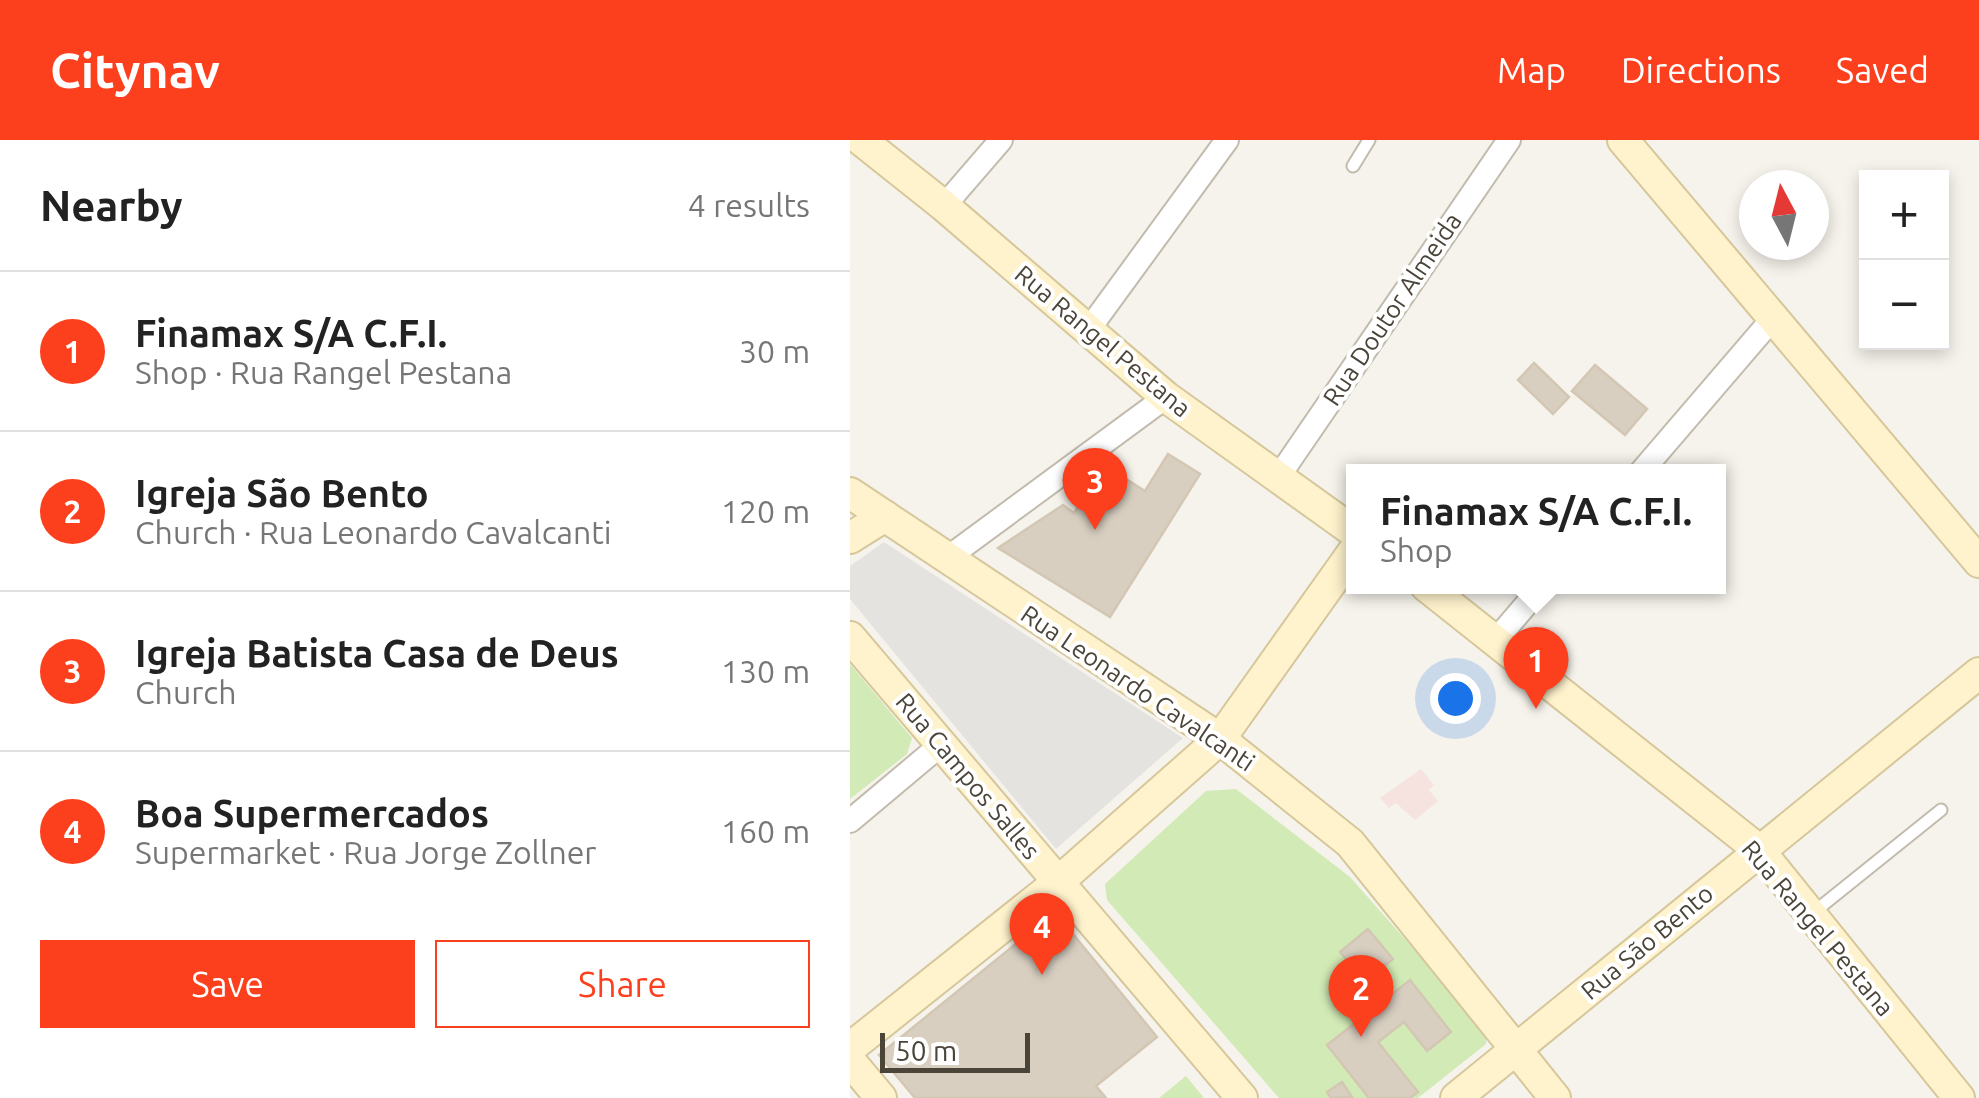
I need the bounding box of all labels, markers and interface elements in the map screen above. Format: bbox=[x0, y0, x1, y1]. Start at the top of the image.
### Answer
text: Citynav bbox=[50, 43, 220, 97]
text: Map bbox=[1497, 50, 1566, 90]
text: Directions bbox=[1621, 50, 1781, 90]
text: Saved bbox=[1836, 50, 1929, 90]
north arrow bbox=[1739, 170, 1829, 260]
map controls bbox=[1859, 170, 1949, 350]
button: + bbox=[1859, 170, 1949, 260]
text: Nearby bbox=[40, 182, 183, 229]
text: 4 results bbox=[688, 187, 810, 223]
street label: Rua Doutor Almeida bbox=[1317, 207, 1467, 411]
street label: Rua Rangel Pestana bbox=[1010, 259, 1196, 423]
button: − bbox=[1859, 260, 1949, 350]
text: Finamax S/A C.F.I. bbox=[135, 312, 447, 354]
text: 1 bbox=[63, 333, 82, 369]
text: 30 m bbox=[739, 333, 810, 369]
text: Shop · Rua Rangel Pestana bbox=[135, 354, 512, 390]
pin: 3 bbox=[1062, 448, 1128, 530]
popup bbox=[1346, 464, 1726, 594]
text: Igreja São Bento bbox=[135, 472, 429, 514]
text: Finamax S/A C.F.I. bbox=[1380, 490, 1692, 532]
text: 2 bbox=[63, 493, 82, 529]
text: 120 m bbox=[721, 493, 810, 529]
text: Church · Rua Leonardo Cavalcanti bbox=[135, 514, 612, 550]
text: Shop bbox=[1380, 532, 1452, 568]
street label: Rua Leonardo Cavalcanti bbox=[1016, 599, 1260, 777]
pin: 1 bbox=[1504, 626, 1568, 709]
text: Igreja Batista Casa de Deus bbox=[135, 632, 619, 674]
text: 3 bbox=[63, 653, 82, 689]
text: 130 m bbox=[721, 653, 810, 689]
your location bbox=[1430, 673, 1481, 724]
text: Church bbox=[135, 674, 236, 710]
street label: Rua Campos Salles bbox=[891, 687, 1045, 865]
text: Boa Supermercados bbox=[135, 792, 489, 834]
text: 4 bbox=[63, 813, 82, 849]
text: 160 m bbox=[721, 813, 810, 849]
text: Supermarket · Rua Jorge Zollner bbox=[135, 834, 596, 870]
street label: Rua Rangel Pestana bbox=[1736, 835, 1900, 1021]
street label: Rua São Bento bbox=[1576, 879, 1718, 1005]
pin: 4 bbox=[1010, 892, 1074, 975]
button: Save bbox=[40, 940, 415, 1028]
button: Share bbox=[435, 940, 810, 1028]
pin: 2 bbox=[1328, 954, 1394, 1037]
scale bar bbox=[880, 1028, 1030, 1072]
text: 50 m bbox=[895, 1035, 957, 1066]

